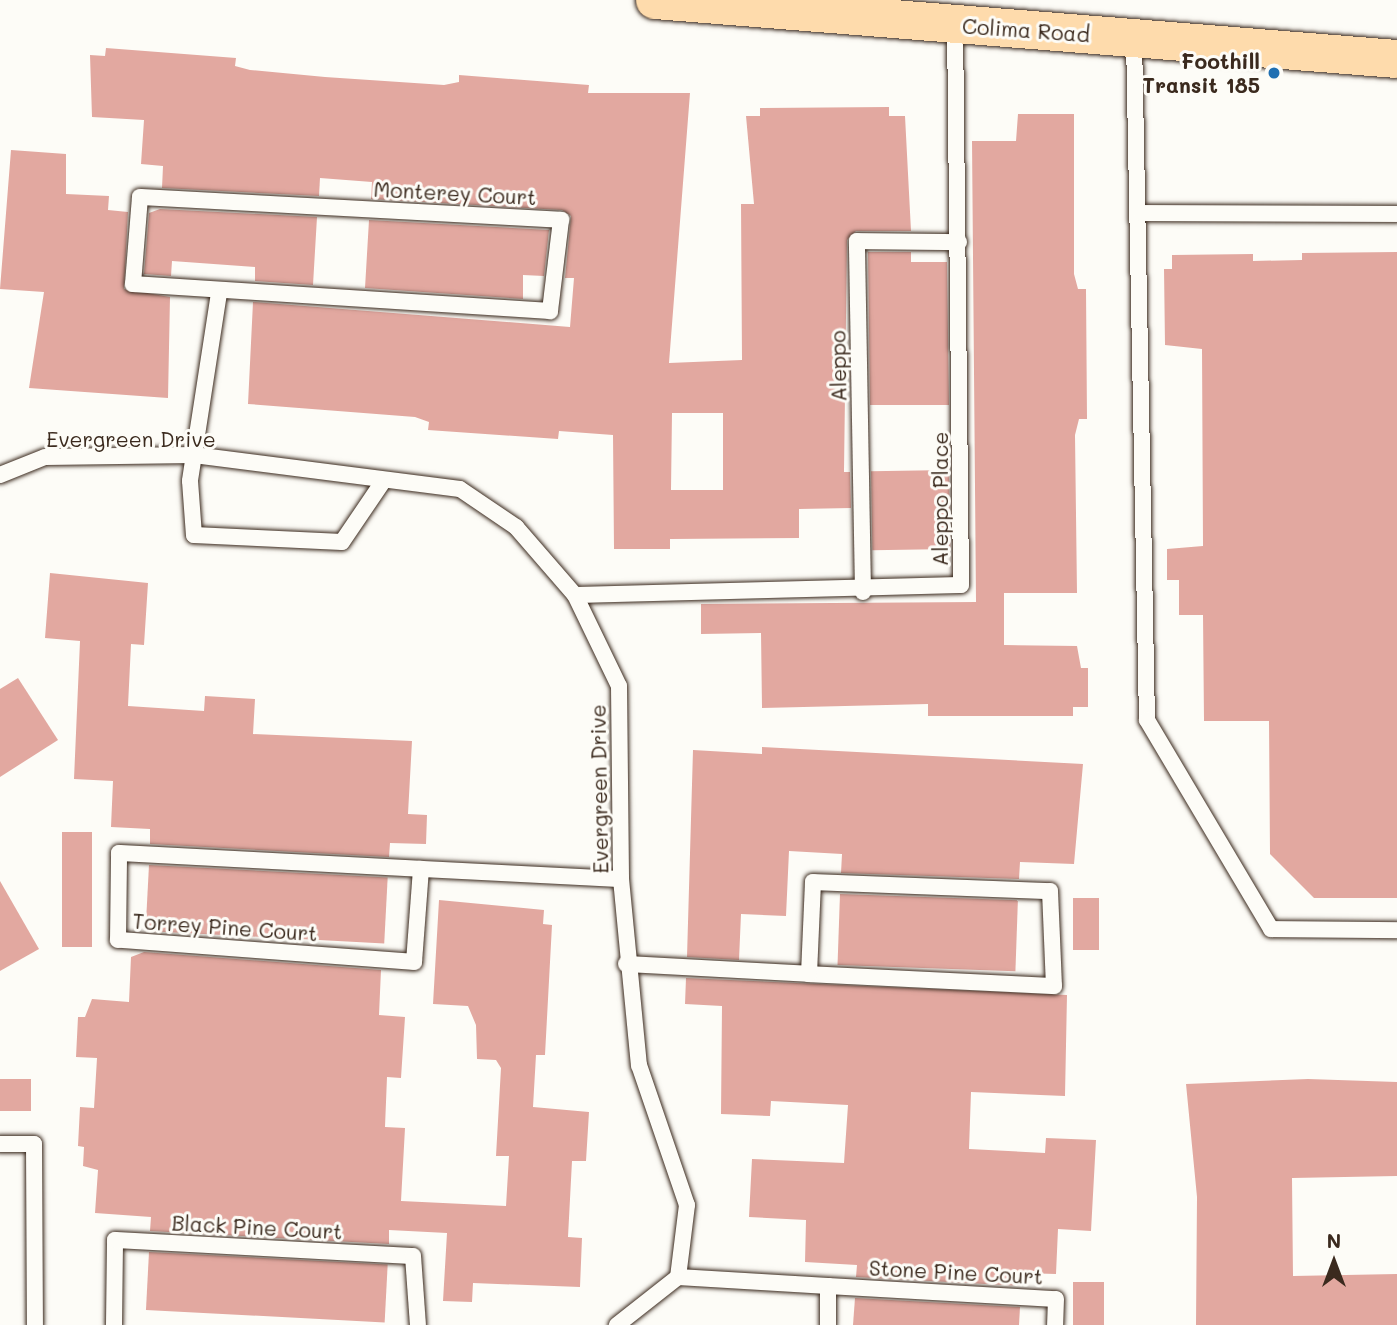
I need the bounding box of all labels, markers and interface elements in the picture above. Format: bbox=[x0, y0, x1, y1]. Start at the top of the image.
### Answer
street label: Colima Road bbox=[961, 13, 1091, 47]
place label: Foothill Transit 185 bbox=[1143, 48, 1260, 98]
marker: Foothill Transit 185 bbox=[1266, 65, 1282, 81]
street label: Monterey Court bbox=[373, 176, 537, 210]
street label: Aleppo bbox=[825, 330, 851, 402]
street label: Evergreen Drive bbox=[46, 426, 216, 452]
street label: Aleppo Place bbox=[927, 432, 953, 566]
street label: Evergreen Drive bbox=[585, 704, 613, 874]
street label: Torrey Pine Court bbox=[132, 908, 318, 946]
street label: Black Pine Court bbox=[171, 1210, 343, 1244]
north arrow bbox=[1299, 1227, 1369, 1297]
text: N bbox=[1327, 1228, 1341, 1253]
street label: Stone Pine Court bbox=[868, 1255, 1044, 1289]

